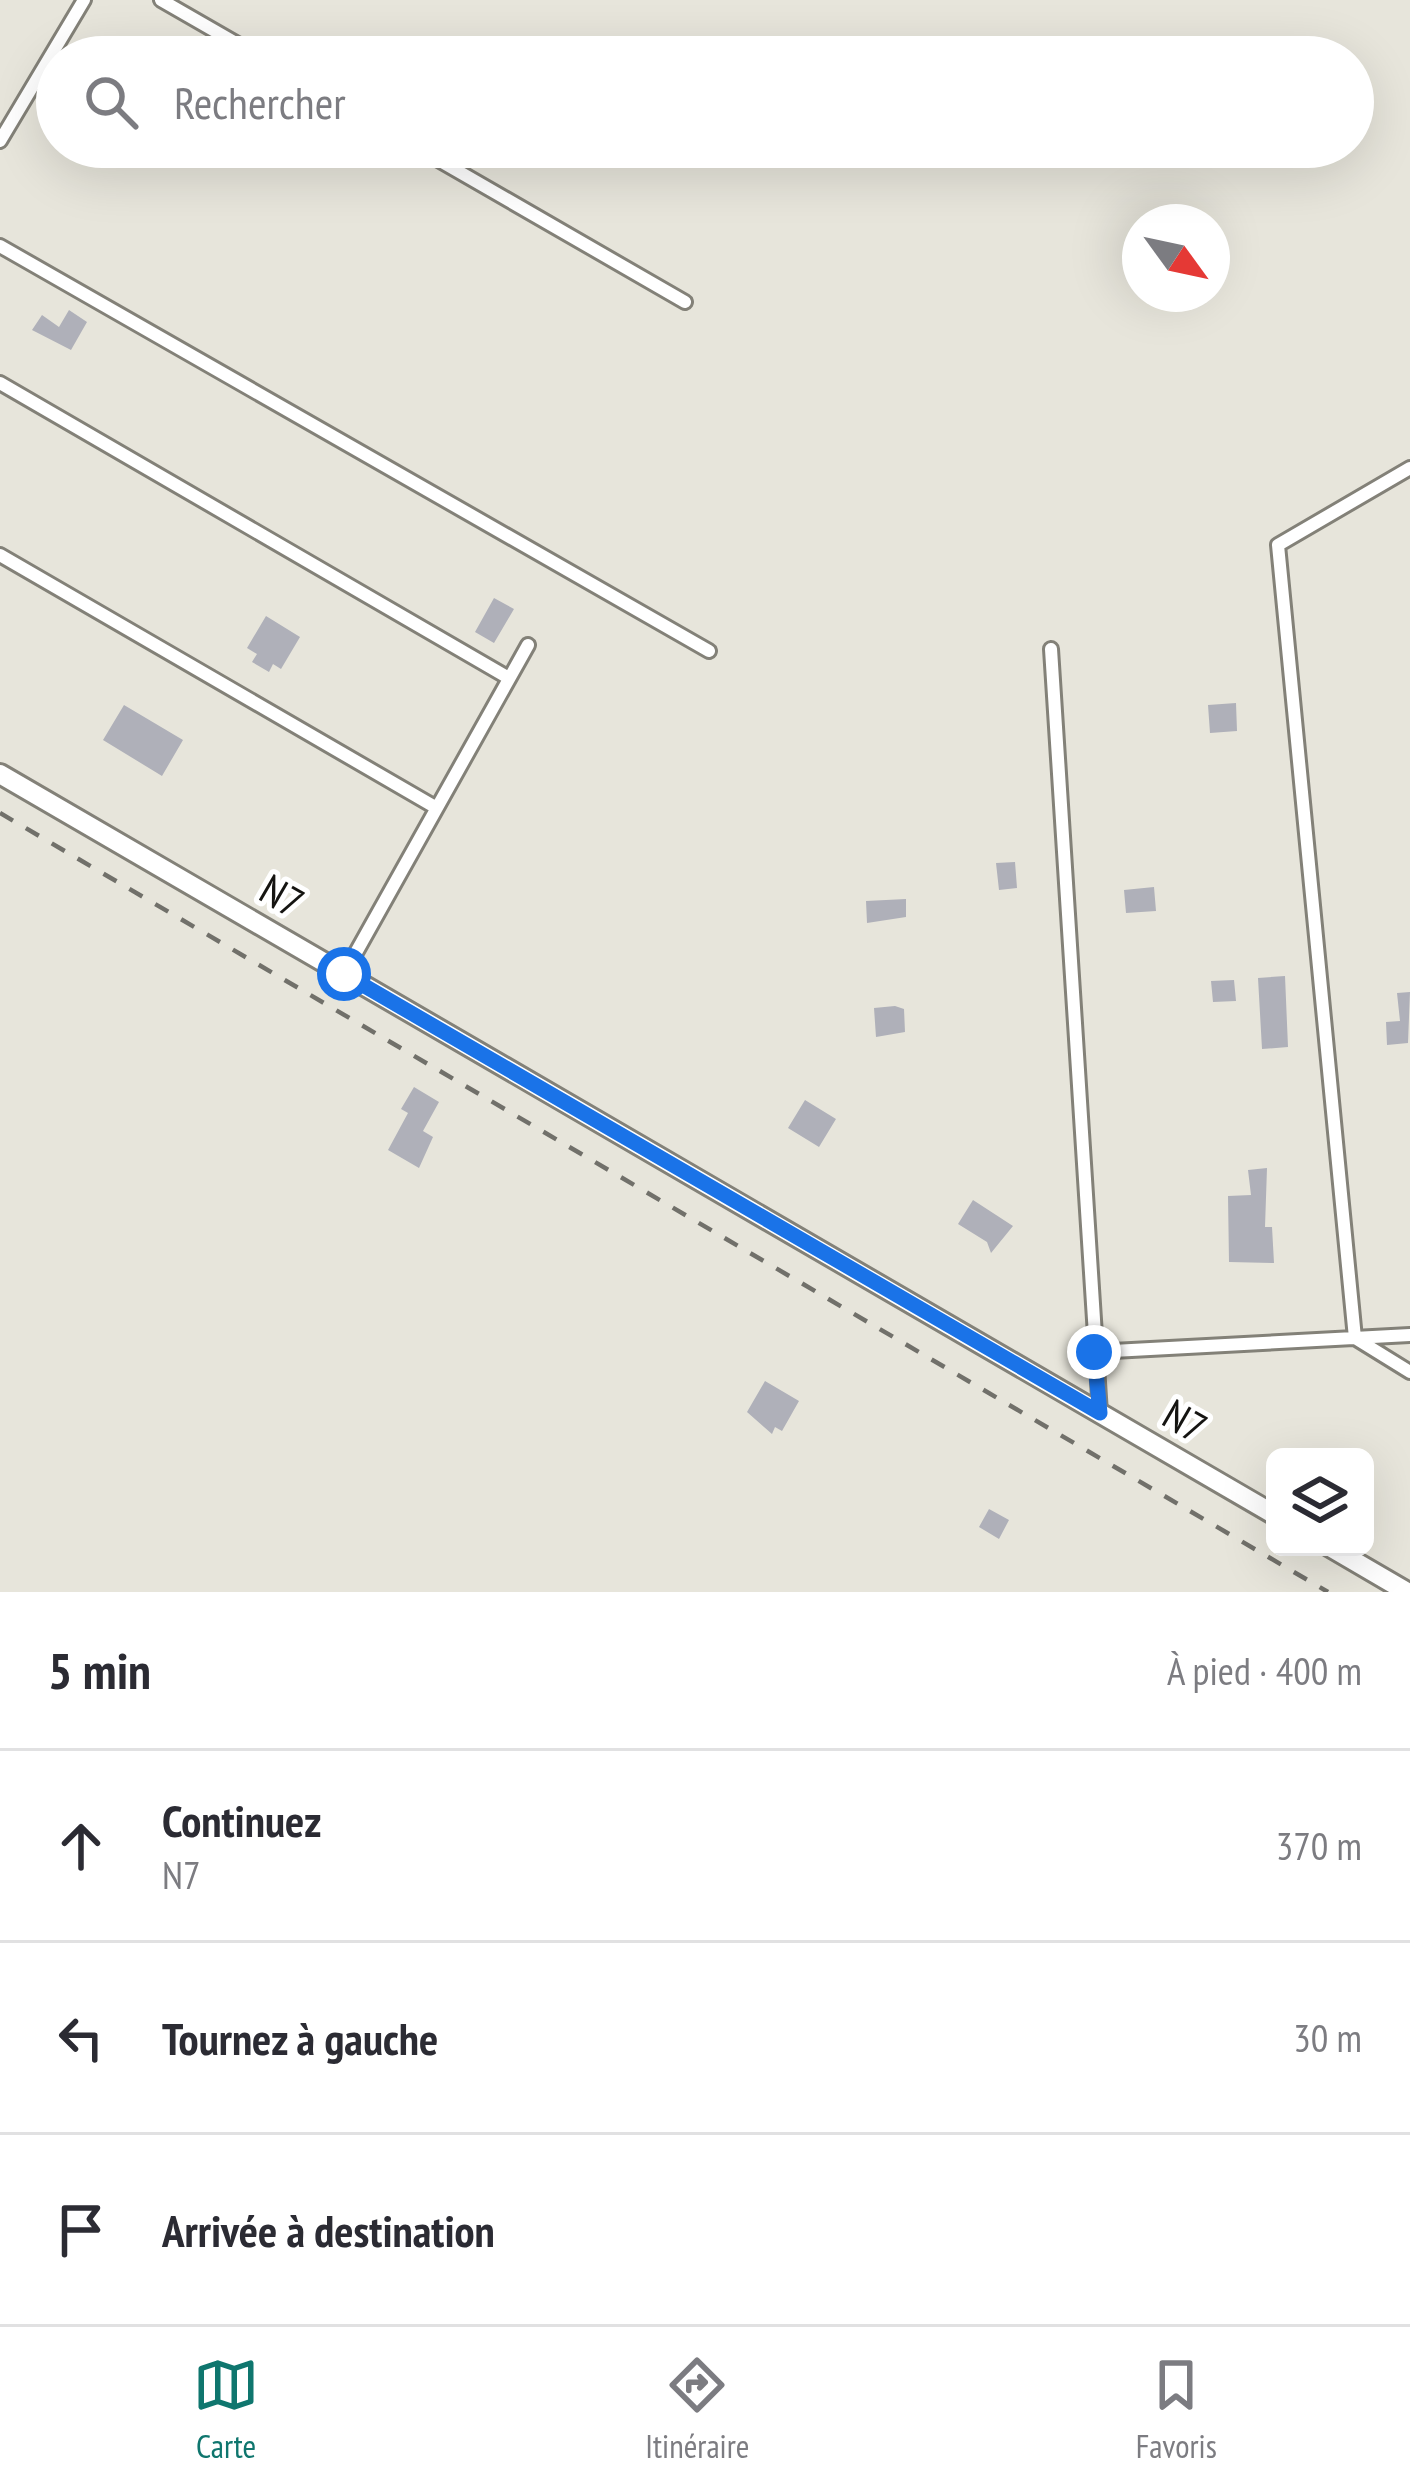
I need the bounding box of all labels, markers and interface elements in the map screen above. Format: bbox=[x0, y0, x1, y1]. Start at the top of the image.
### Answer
search box bbox=[36, 36, 1374, 168]
icon: search bbox=[78, 69, 144, 135]
text: Rechercher bbox=[174, 73, 346, 131]
north arrow bbox=[1122, 204, 1230, 312]
street label: N7 bbox=[251, 861, 314, 930]
route start bbox=[317, 947, 371, 1001]
route end bbox=[1067, 1325, 1121, 1379]
street label: N7 bbox=[1154, 1386, 1217, 1455]
map controls bbox=[1266, 1448, 1374, 1556]
button: layers bbox=[1266, 1448, 1374, 1556]
text: 5 min bbox=[48, 1637, 151, 1703]
text: À pied · 400 m bbox=[1167, 1645, 1362, 1696]
text: Continuez bbox=[162, 1791, 321, 1849]
icon: ahead bbox=[48, 1813, 114, 1879]
text: 370 m bbox=[1276, 1820, 1362, 1871]
text: N7 bbox=[162, 1849, 201, 1900]
icon: left bbox=[48, 2005, 114, 2071]
text: Tournez à gauche bbox=[162, 2009, 438, 2067]
text: 30 m bbox=[1293, 2012, 1362, 2063]
icon: arrive bbox=[48, 2197, 114, 2263]
text: Arrivée à destination bbox=[162, 2201, 495, 2259]
tab: Carte bbox=[193, 2352, 259, 2467]
tab: Itinéraire bbox=[645, 2352, 749, 2467]
tab: Favoris bbox=[1136, 2352, 1217, 2467]

